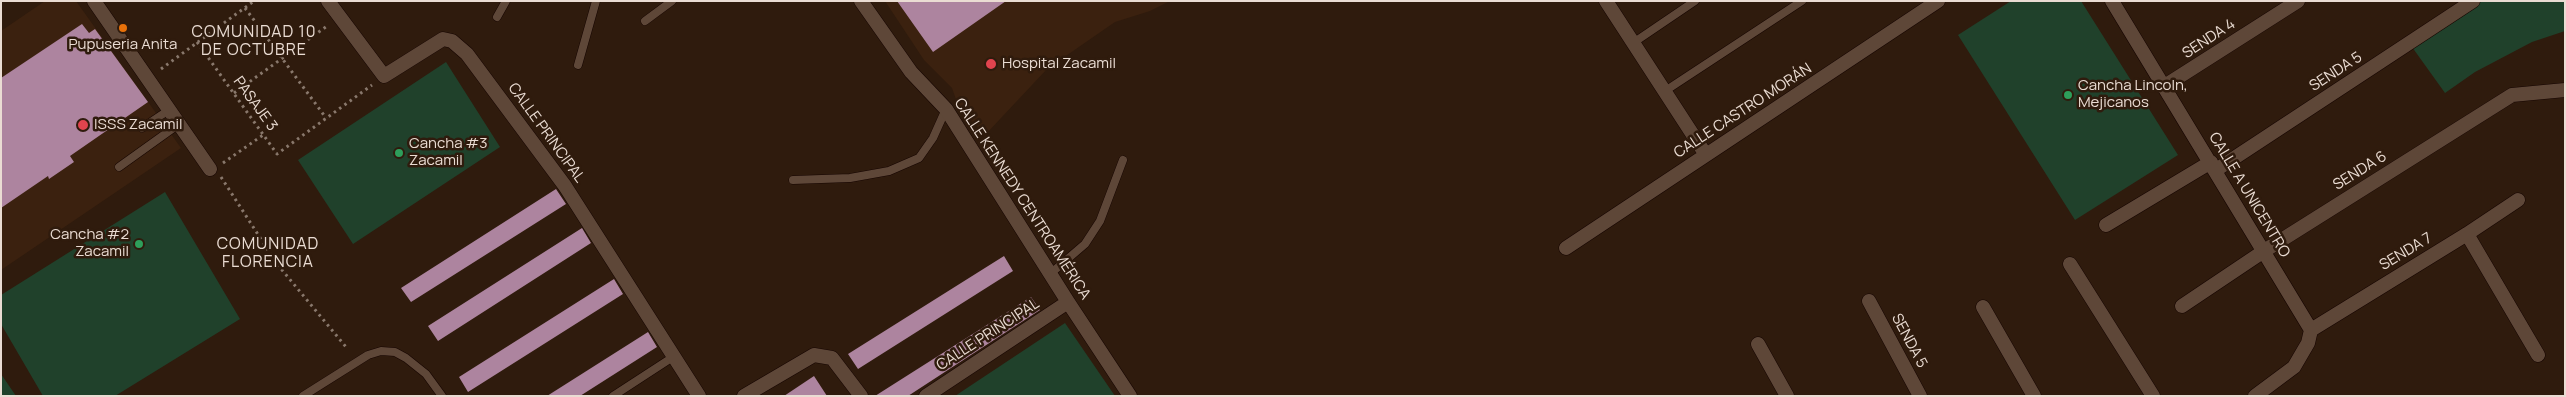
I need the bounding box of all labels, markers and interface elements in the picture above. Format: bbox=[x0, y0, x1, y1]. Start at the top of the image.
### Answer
street label: SENDA 4 bbox=[2179, 15, 2239, 63]
marker: Pupuseria Anita bbox=[117, 22, 129, 34]
district label: COMUNIDAD 10 DE OCTUBRE bbox=[190, 23, 318, 61]
place label: Pupuseria Anita bbox=[69, 36, 177, 54]
street label: SENDA 5 bbox=[2306, 48, 2366, 96]
place label: Hospital Zacamil bbox=[1002, 55, 1116, 73]
marker: Hospital Zacamil bbox=[984, 57, 998, 71]
street label: CALLE CASTRO MORÁN bbox=[1671, 60, 1815, 162]
street label: PASAJE 3 bbox=[229, 73, 281, 135]
place label: Cancha Lincoln, Mejicanos bbox=[2078, 77, 2188, 112]
street label: CALLE PRINCIPAL bbox=[504, 80, 588, 186]
marker: Cancha Lincoln, Mejicanos bbox=[2062, 89, 2074, 101]
street label: CALLE KENNEDY CENTROAMÉRICA bbox=[950, 95, 1094, 303]
place label: ISSS Zacamil bbox=[94, 116, 183, 134]
marker: ISSS Zacamil bbox=[76, 118, 90, 132]
street label: CALLE A UNICENTRO bbox=[2205, 129, 2293, 261]
place label: Cancha #3 Zacamil bbox=[409, 135, 488, 170]
marker: Cancha #3 Zacamil bbox=[393, 147, 405, 159]
street label: SENDA 6 bbox=[2330, 148, 2390, 194]
place label: Cancha #2 Zacamil bbox=[50, 226, 129, 261]
street label: SENDA 7 bbox=[2377, 229, 2435, 275]
district label: COMUNIDAD FLORENCIA bbox=[216, 235, 320, 273]
marker: Cancha #2 Zacamil bbox=[133, 238, 145, 250]
street label: CALLE PRINCIPAL bbox=[933, 295, 1043, 375]
street label: SENDA 5 bbox=[1887, 311, 1931, 371]

